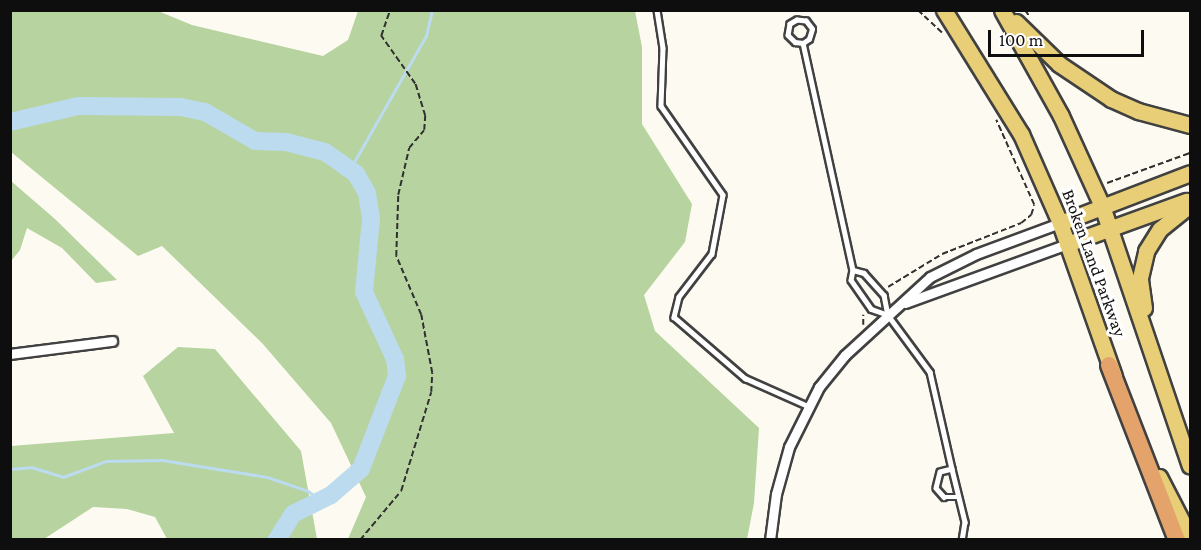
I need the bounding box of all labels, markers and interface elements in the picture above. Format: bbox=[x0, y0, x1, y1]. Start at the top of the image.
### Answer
scale bar bbox=[991, 18, 1147, 56]
text: 100 m bbox=[999, 30, 1043, 50]
street label: Broken Land Parkway bbox=[1057, 186, 1131, 340]

